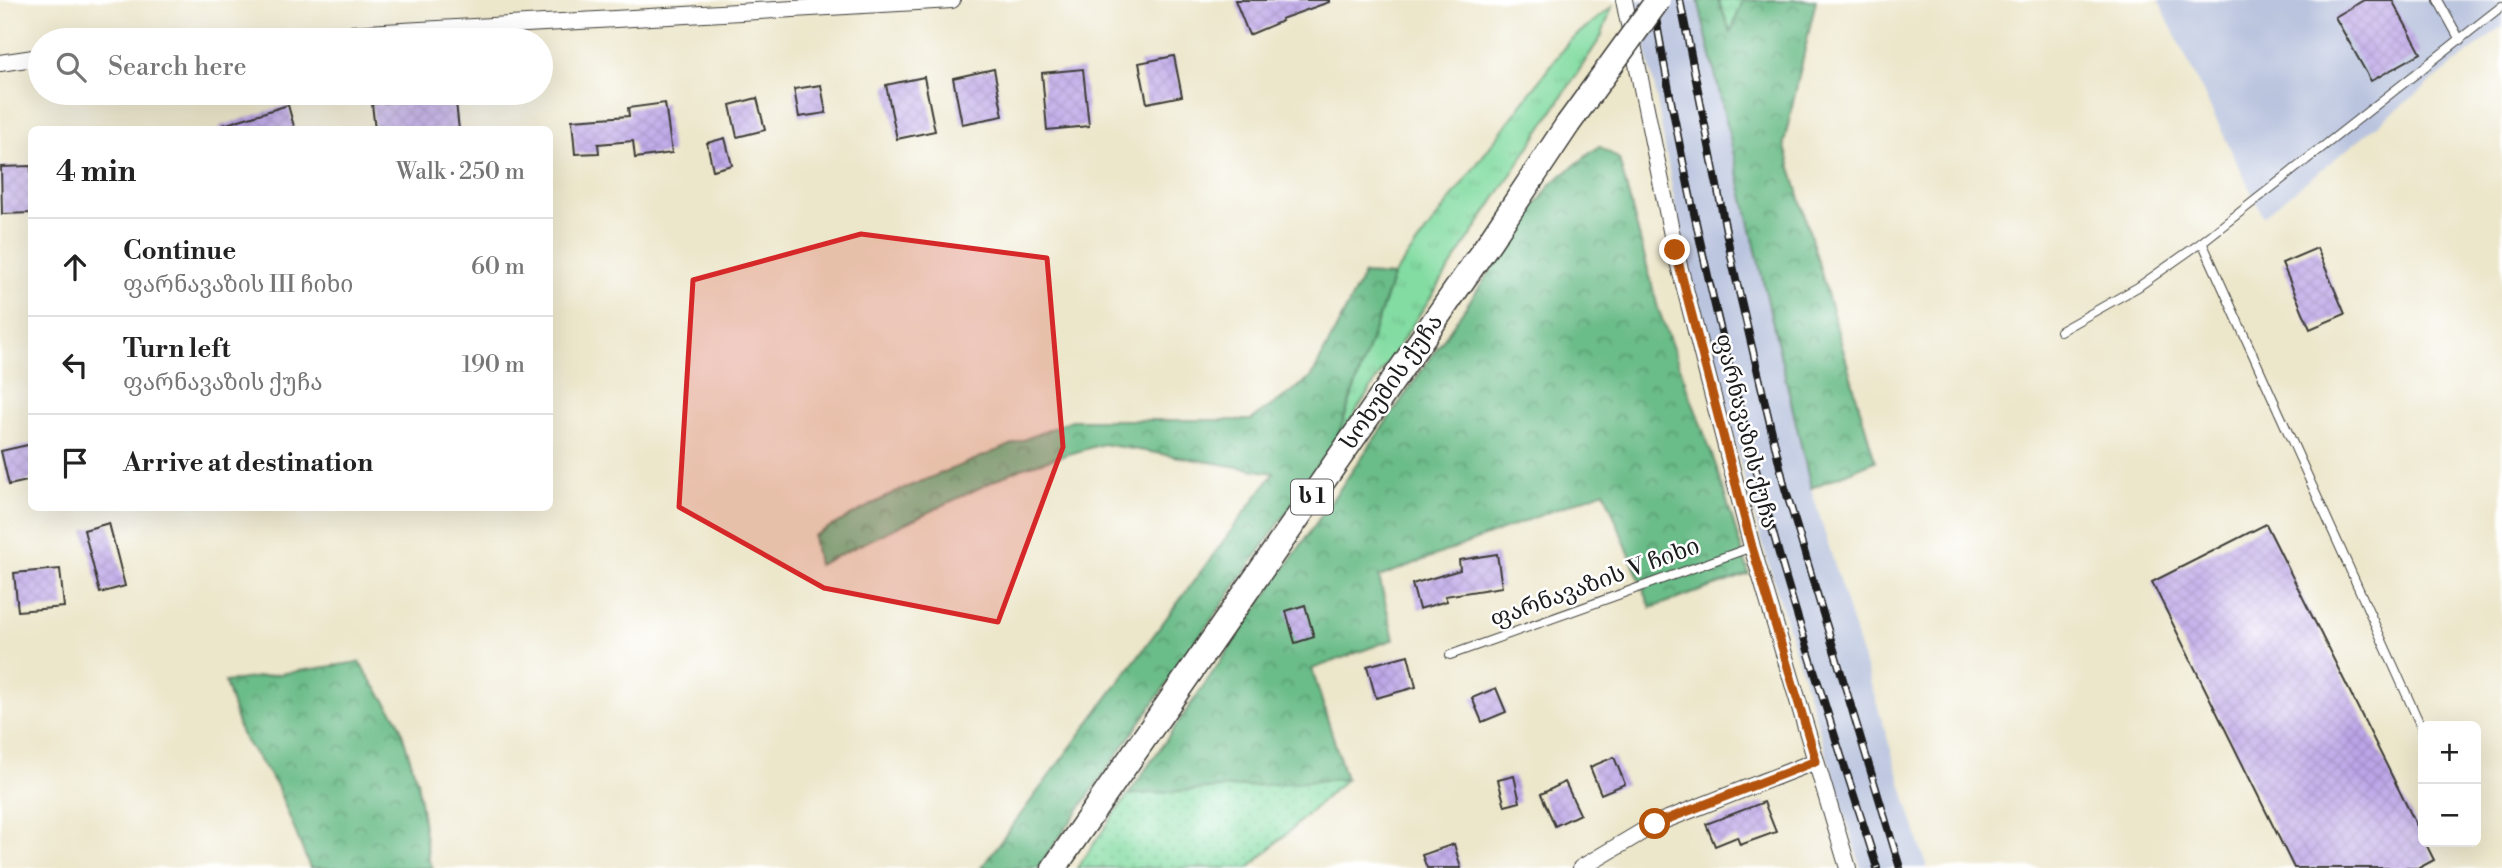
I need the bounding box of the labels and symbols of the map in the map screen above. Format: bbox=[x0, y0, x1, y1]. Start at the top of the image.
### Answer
route end bbox=[1659, 234, 1690, 265]
street label: სოხუმის ქუჩა bbox=[1335, 309, 1449, 455]
street label: ფარნავაზის ქუჩა bbox=[1708, 331, 1784, 531]
road number: ს 1 bbox=[1291, 480, 1333, 514]
street label: ფარნავაზის V ჩიხი bbox=[1487, 532, 1703, 634]
route start bbox=[1639, 808, 1670, 839]

